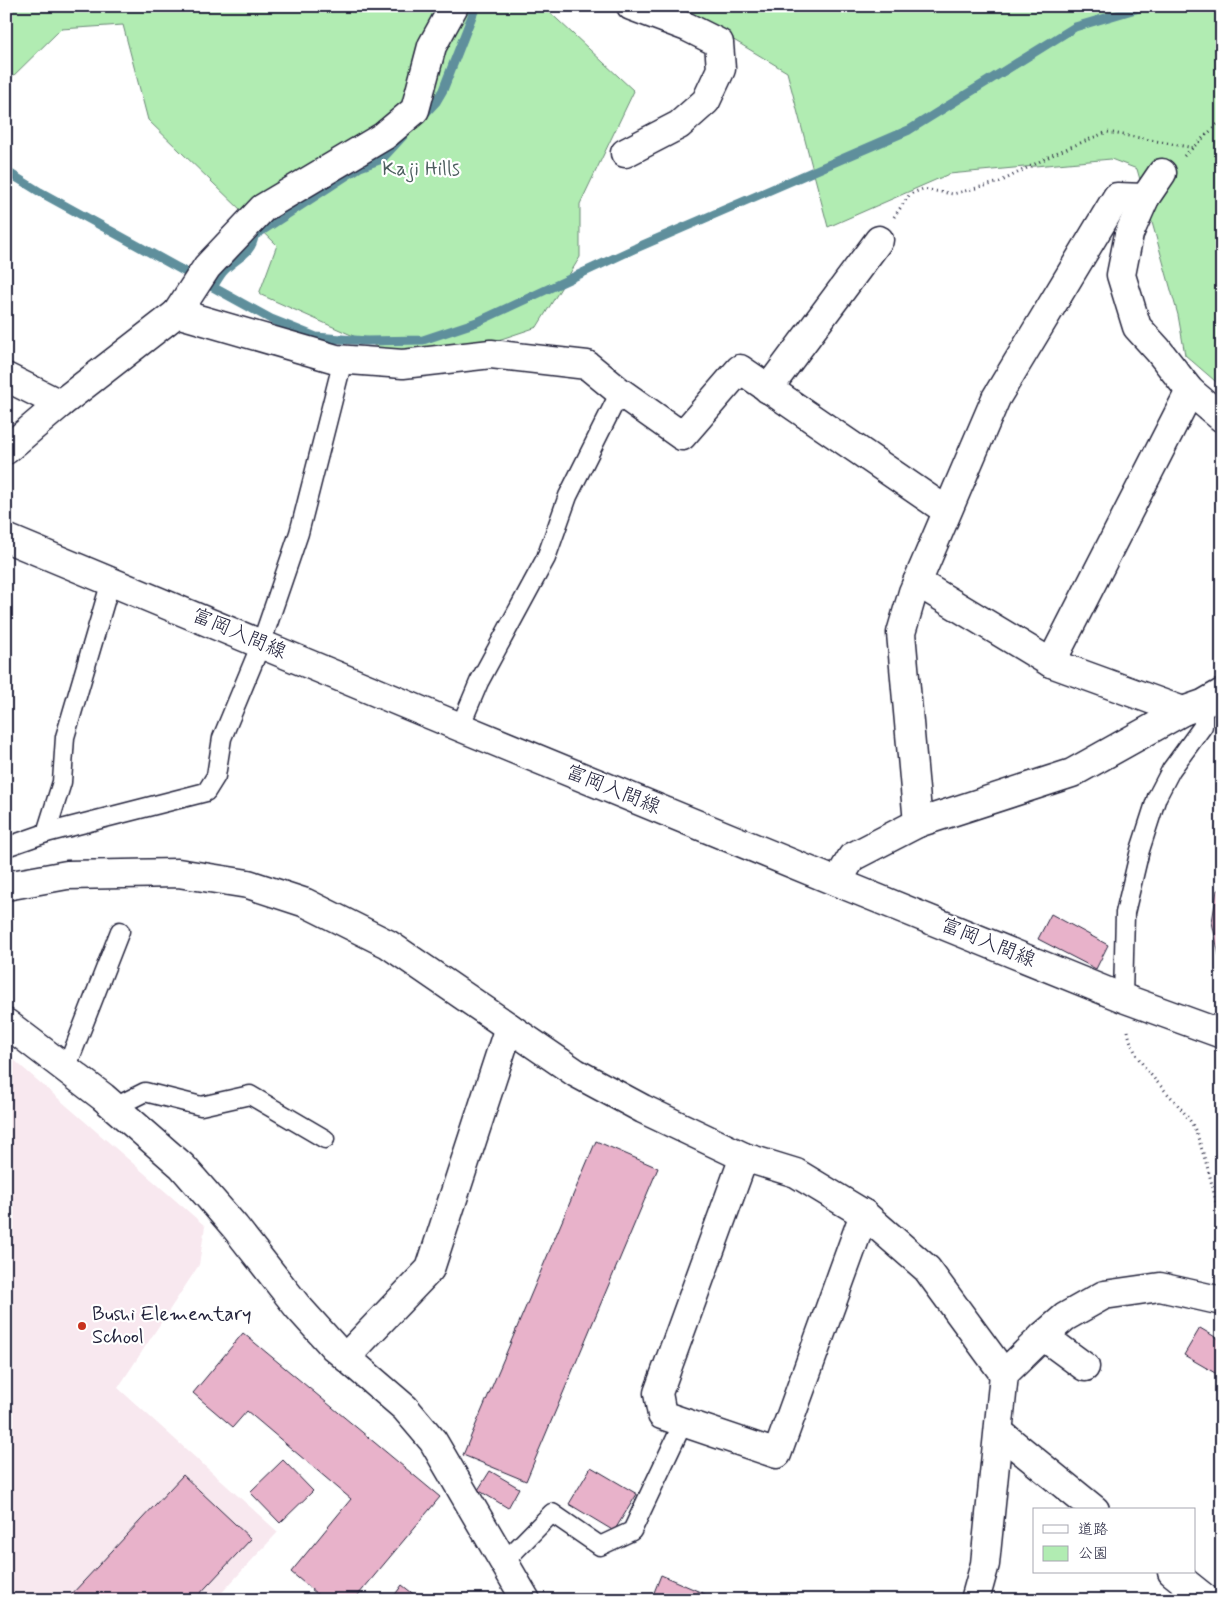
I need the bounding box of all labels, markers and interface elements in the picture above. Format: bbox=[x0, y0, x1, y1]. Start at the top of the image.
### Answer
park label: Kaji Hills bbox=[382, 156, 460, 183]
street label: 富岡入間線 bbox=[188, 602, 290, 666]
street label: 富岡入間線 bbox=[562, 759, 664, 821]
street label: 富岡入間線 bbox=[937, 912, 1039, 974]
place label: Bushi Elementary School bbox=[92, 1301, 252, 1351]
marker: Bushi Elementary School bbox=[76, 1320, 88, 1332]
legend bbox=[1033, 1508, 1196, 1574]
text: 道路 bbox=[1078, 1520, 1108, 1540]
text: 公園 bbox=[1078, 1544, 1108, 1564]

